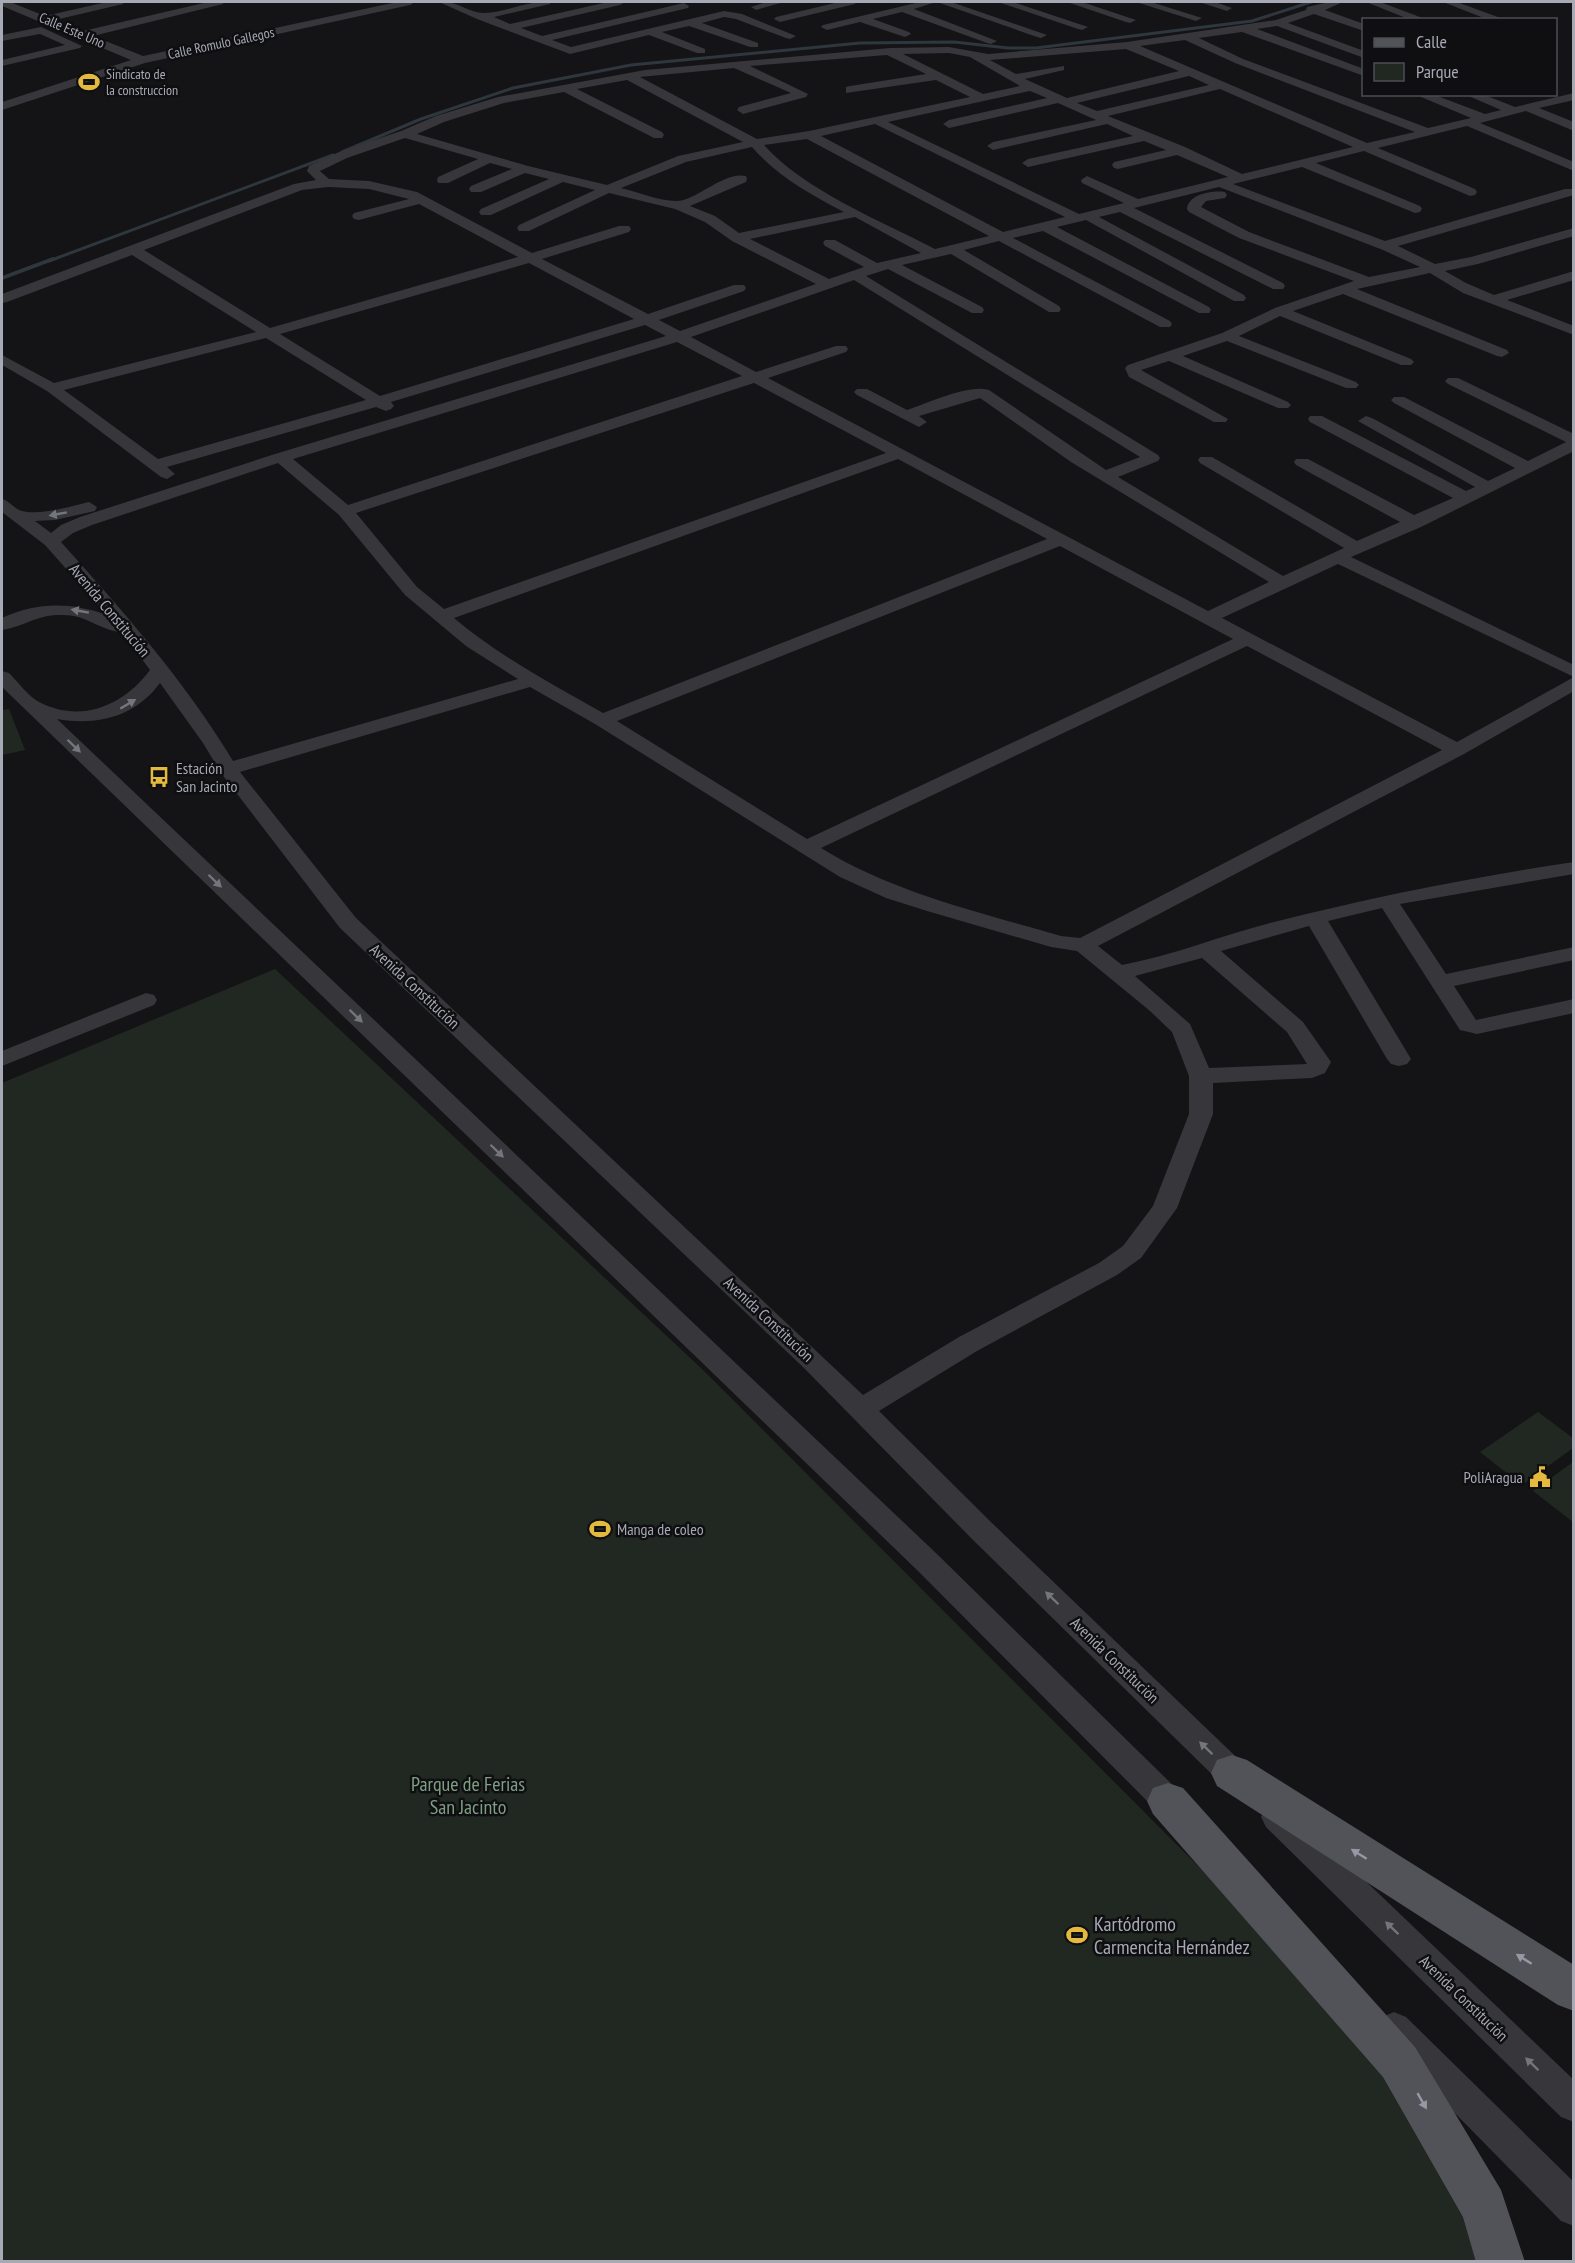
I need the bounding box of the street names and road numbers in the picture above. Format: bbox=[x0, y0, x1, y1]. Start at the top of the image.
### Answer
street label: Calle Este Uno bbox=[36, 8, 108, 52]
street label: Calle Romulo Gallegos bbox=[166, 23, 276, 63]
street label: Avenida Constitución bbox=[65, 559, 155, 661]
street label: Avenida Constitución bbox=[366, 939, 464, 1033]
street label: Avenida Constitución bbox=[720, 1272, 818, 1366]
street label: Avenida Constitución bbox=[1066, 1613, 1164, 1707]
street label: Avenida Constitución bbox=[1415, 1951, 1513, 2045]

